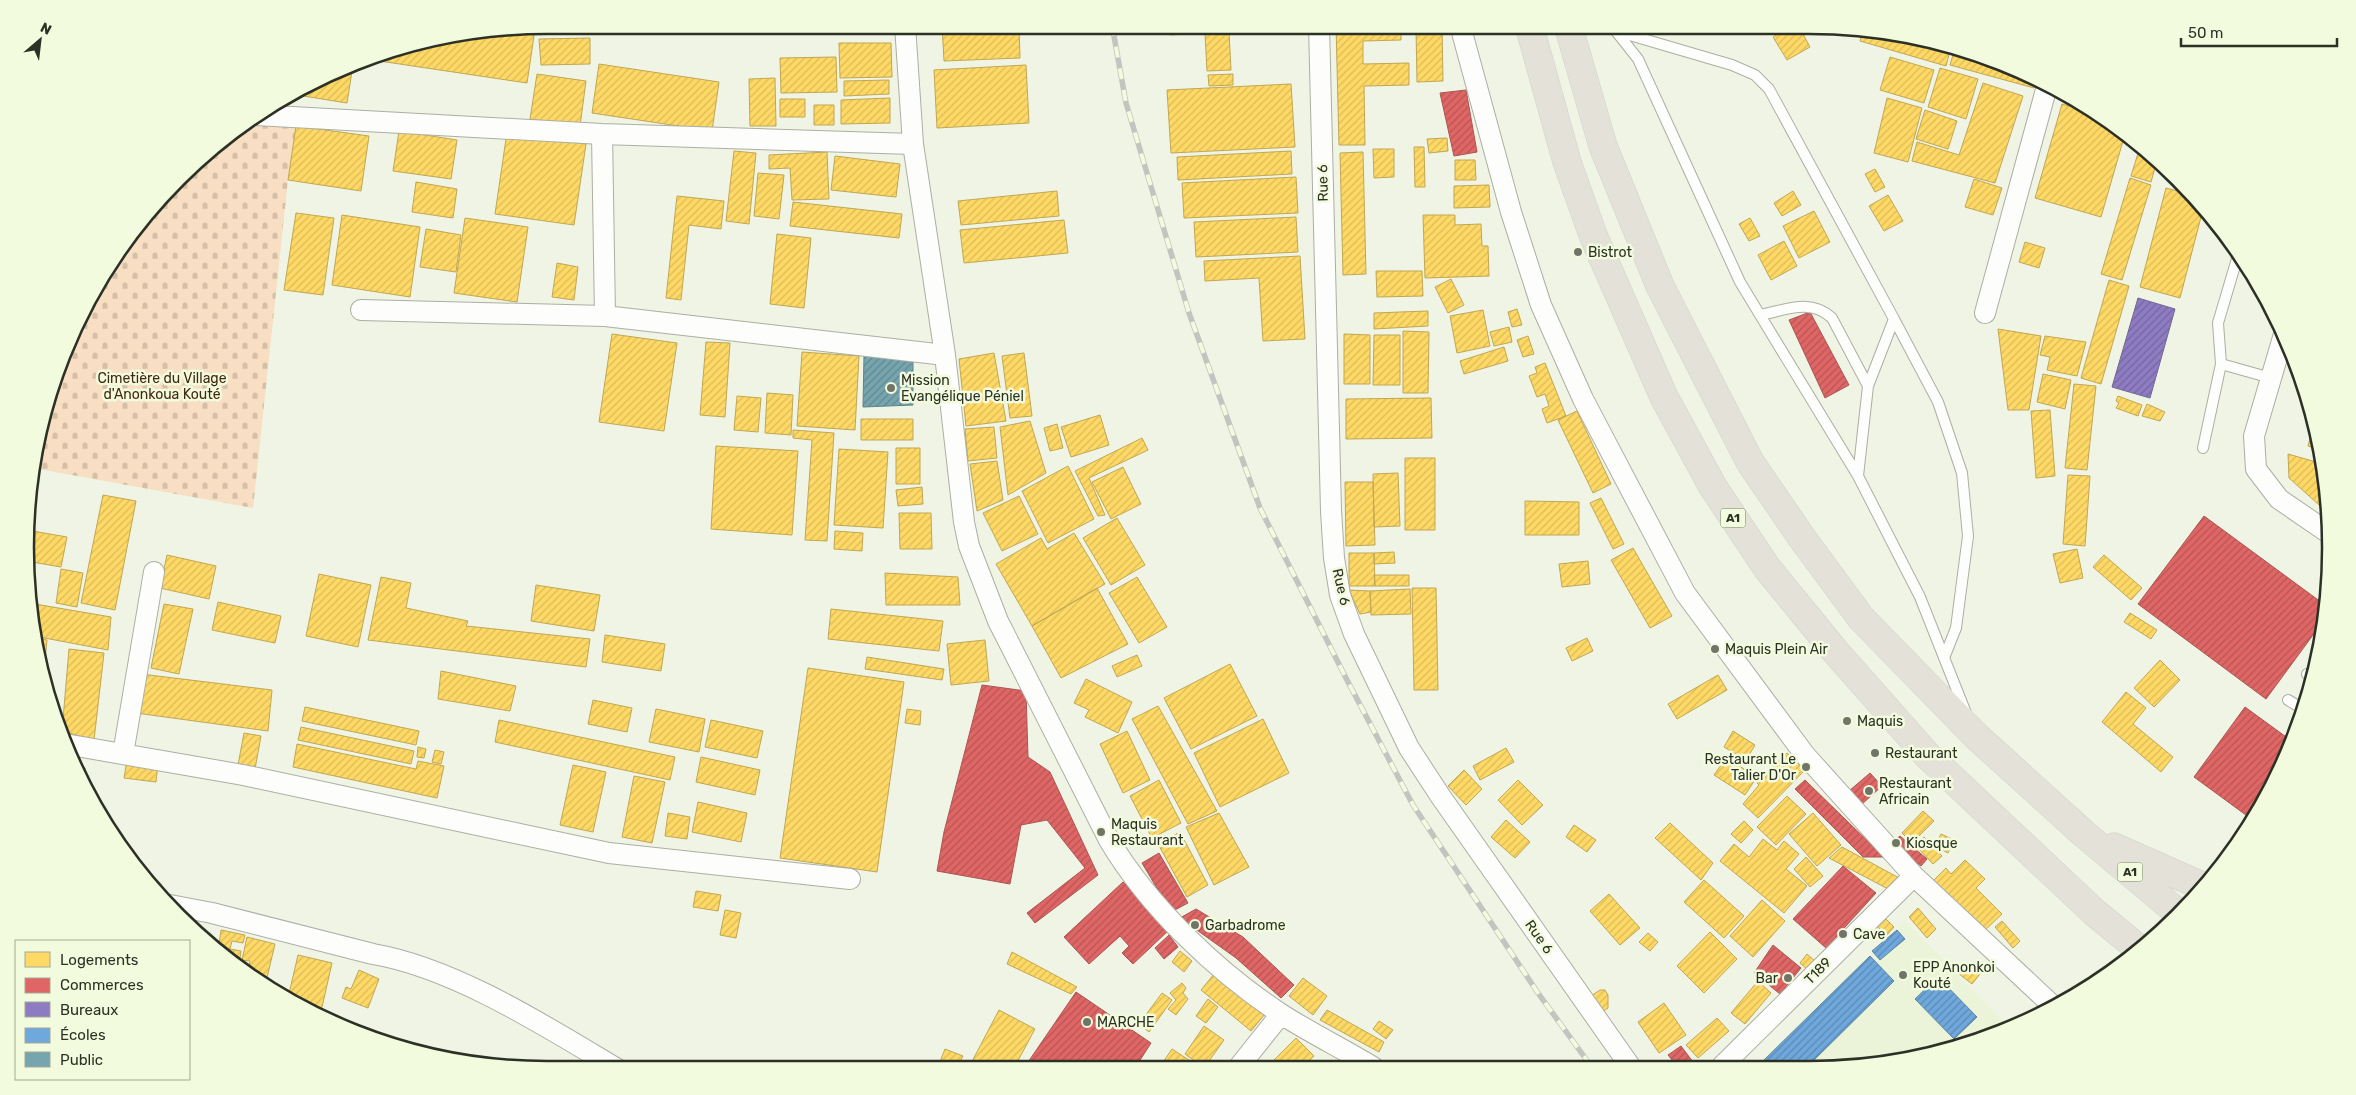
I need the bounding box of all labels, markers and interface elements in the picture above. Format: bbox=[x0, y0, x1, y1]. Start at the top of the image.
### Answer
north arrow bbox=[15, 15, 65, 65]
scale bar bbox=[2181, 15, 2337, 47]
text: N bbox=[37, 19, 54, 39]
text: 50 m bbox=[2188, 24, 2223, 42]
street label: Rue 6 bbox=[1314, 164, 1332, 202]
place label: Bistrot bbox=[1588, 244, 1632, 261]
marker: Bistrot bbox=[1572, 246, 1584, 258]
park label: Cimetière du Village d'Anonkoua Kouté bbox=[97, 370, 227, 403]
place label: Mission Evangélique Péniel bbox=[901, 372, 1024, 405]
marker: Mission Evangélique Péniel bbox=[885, 382, 897, 394]
road number: A1 bbox=[1720, 508, 1746, 528]
street label: Rue 6 bbox=[1329, 567, 1353, 607]
place label: Maquis Plein Air bbox=[1725, 641, 1829, 658]
marker: Maquis Plein Air bbox=[1709, 643, 1721, 655]
place label: Maquis bbox=[1857, 713, 1903, 730]
marker: Maquis bbox=[1841, 715, 1853, 727]
place label: Restaurant bbox=[1885, 745, 1958, 762]
marker: Restaurant bbox=[1869, 747, 1881, 759]
place label: Restaurant Le Talier D'Or bbox=[1705, 751, 1797, 784]
marker: Restaurant Le Talier D'Or bbox=[1800, 761, 1812, 773]
place label: Restaurant Africain bbox=[1879, 775, 1952, 808]
marker: Restaurant Africain bbox=[1863, 785, 1875, 797]
place label: Maquis Restaurant bbox=[1111, 816, 1184, 849]
marker: Maquis Restaurant bbox=[1095, 826, 1107, 838]
place label: Kiosque bbox=[1906, 835, 1958, 852]
marker: Kiosque bbox=[1890, 837, 1902, 849]
road number: A1 bbox=[2118, 862, 2142, 882]
place label: Garbadrome bbox=[1205, 917, 1286, 934]
street label: Rue 6 bbox=[1521, 917, 1557, 957]
marker: Garbadrome bbox=[1189, 919, 1201, 931]
place label: Cave bbox=[1853, 926, 1885, 943]
marker: Cave bbox=[1837, 928, 1849, 940]
legend bbox=[15, 940, 190, 1080]
text: Logements bbox=[60, 951, 139, 969]
street label: T189 bbox=[1801, 954, 1835, 988]
place label: EPP Anonkoi Kouté bbox=[1913, 959, 1995, 992]
marker: EPP Anonkoi Kouté bbox=[1897, 969, 1909, 981]
place label: Bar bbox=[1756, 970, 1779, 987]
marker: Bar bbox=[1782, 972, 1794, 984]
text: Commerces bbox=[60, 976, 144, 994]
text: Bureaux bbox=[60, 1001, 118, 1019]
place label: MARCHE bbox=[1097, 1014, 1154, 1031]
marker: MARCHE bbox=[1081, 1016, 1093, 1028]
text: Écoles bbox=[60, 1026, 106, 1044]
text: Public bbox=[60, 1051, 103, 1069]

